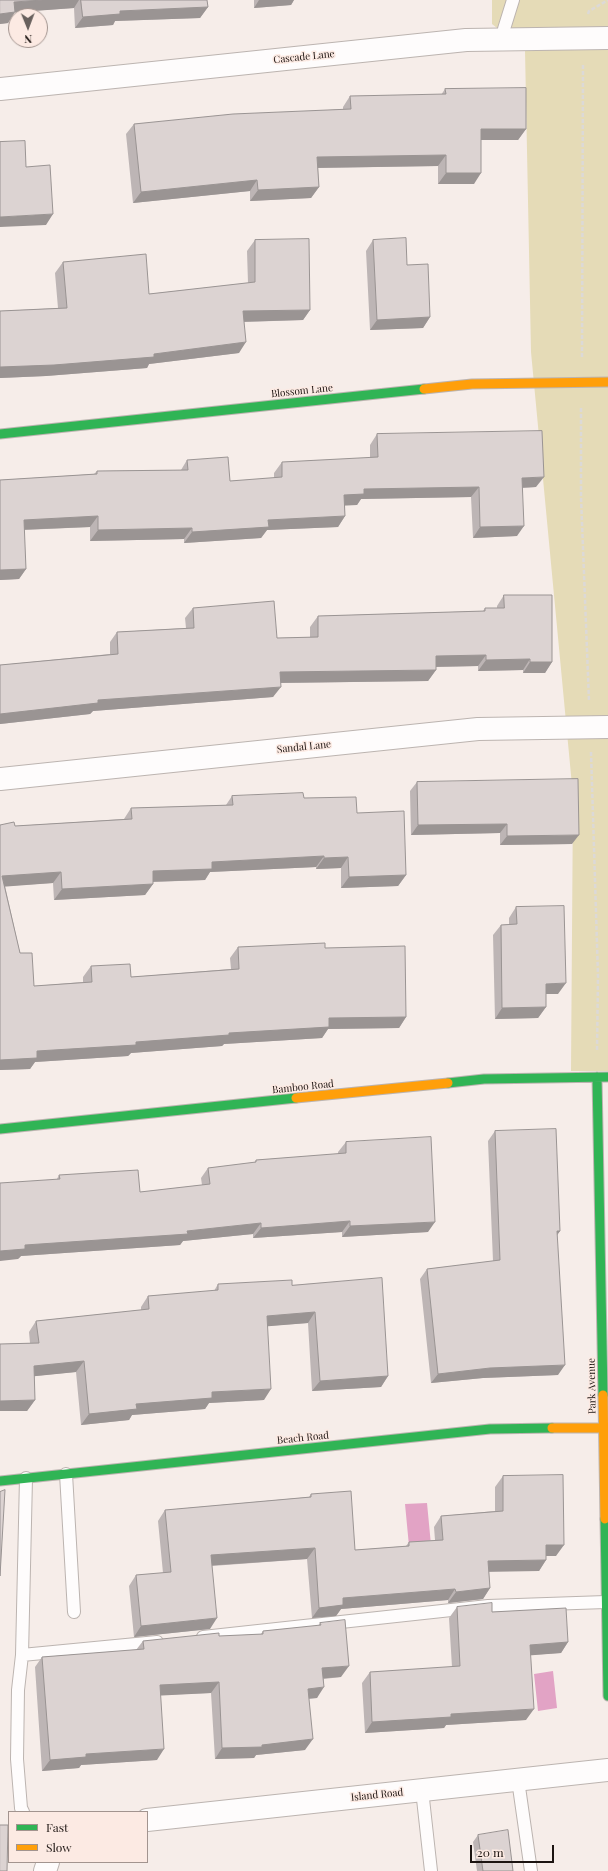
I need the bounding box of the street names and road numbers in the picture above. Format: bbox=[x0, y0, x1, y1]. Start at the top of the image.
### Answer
street label: Cascade Lane bbox=[273, 48, 335, 66]
street label: Blossom Lane bbox=[271, 382, 333, 400]
street label: Sandal Lane bbox=[276, 738, 332, 756]
street label: Bamboo Road bbox=[272, 1078, 334, 1096]
street label: Park Avenue bbox=[586, 1358, 598, 1414]
street label: Beach Road bbox=[276, 1429, 330, 1447]
street label: Island Road bbox=[350, 1786, 404, 1804]

